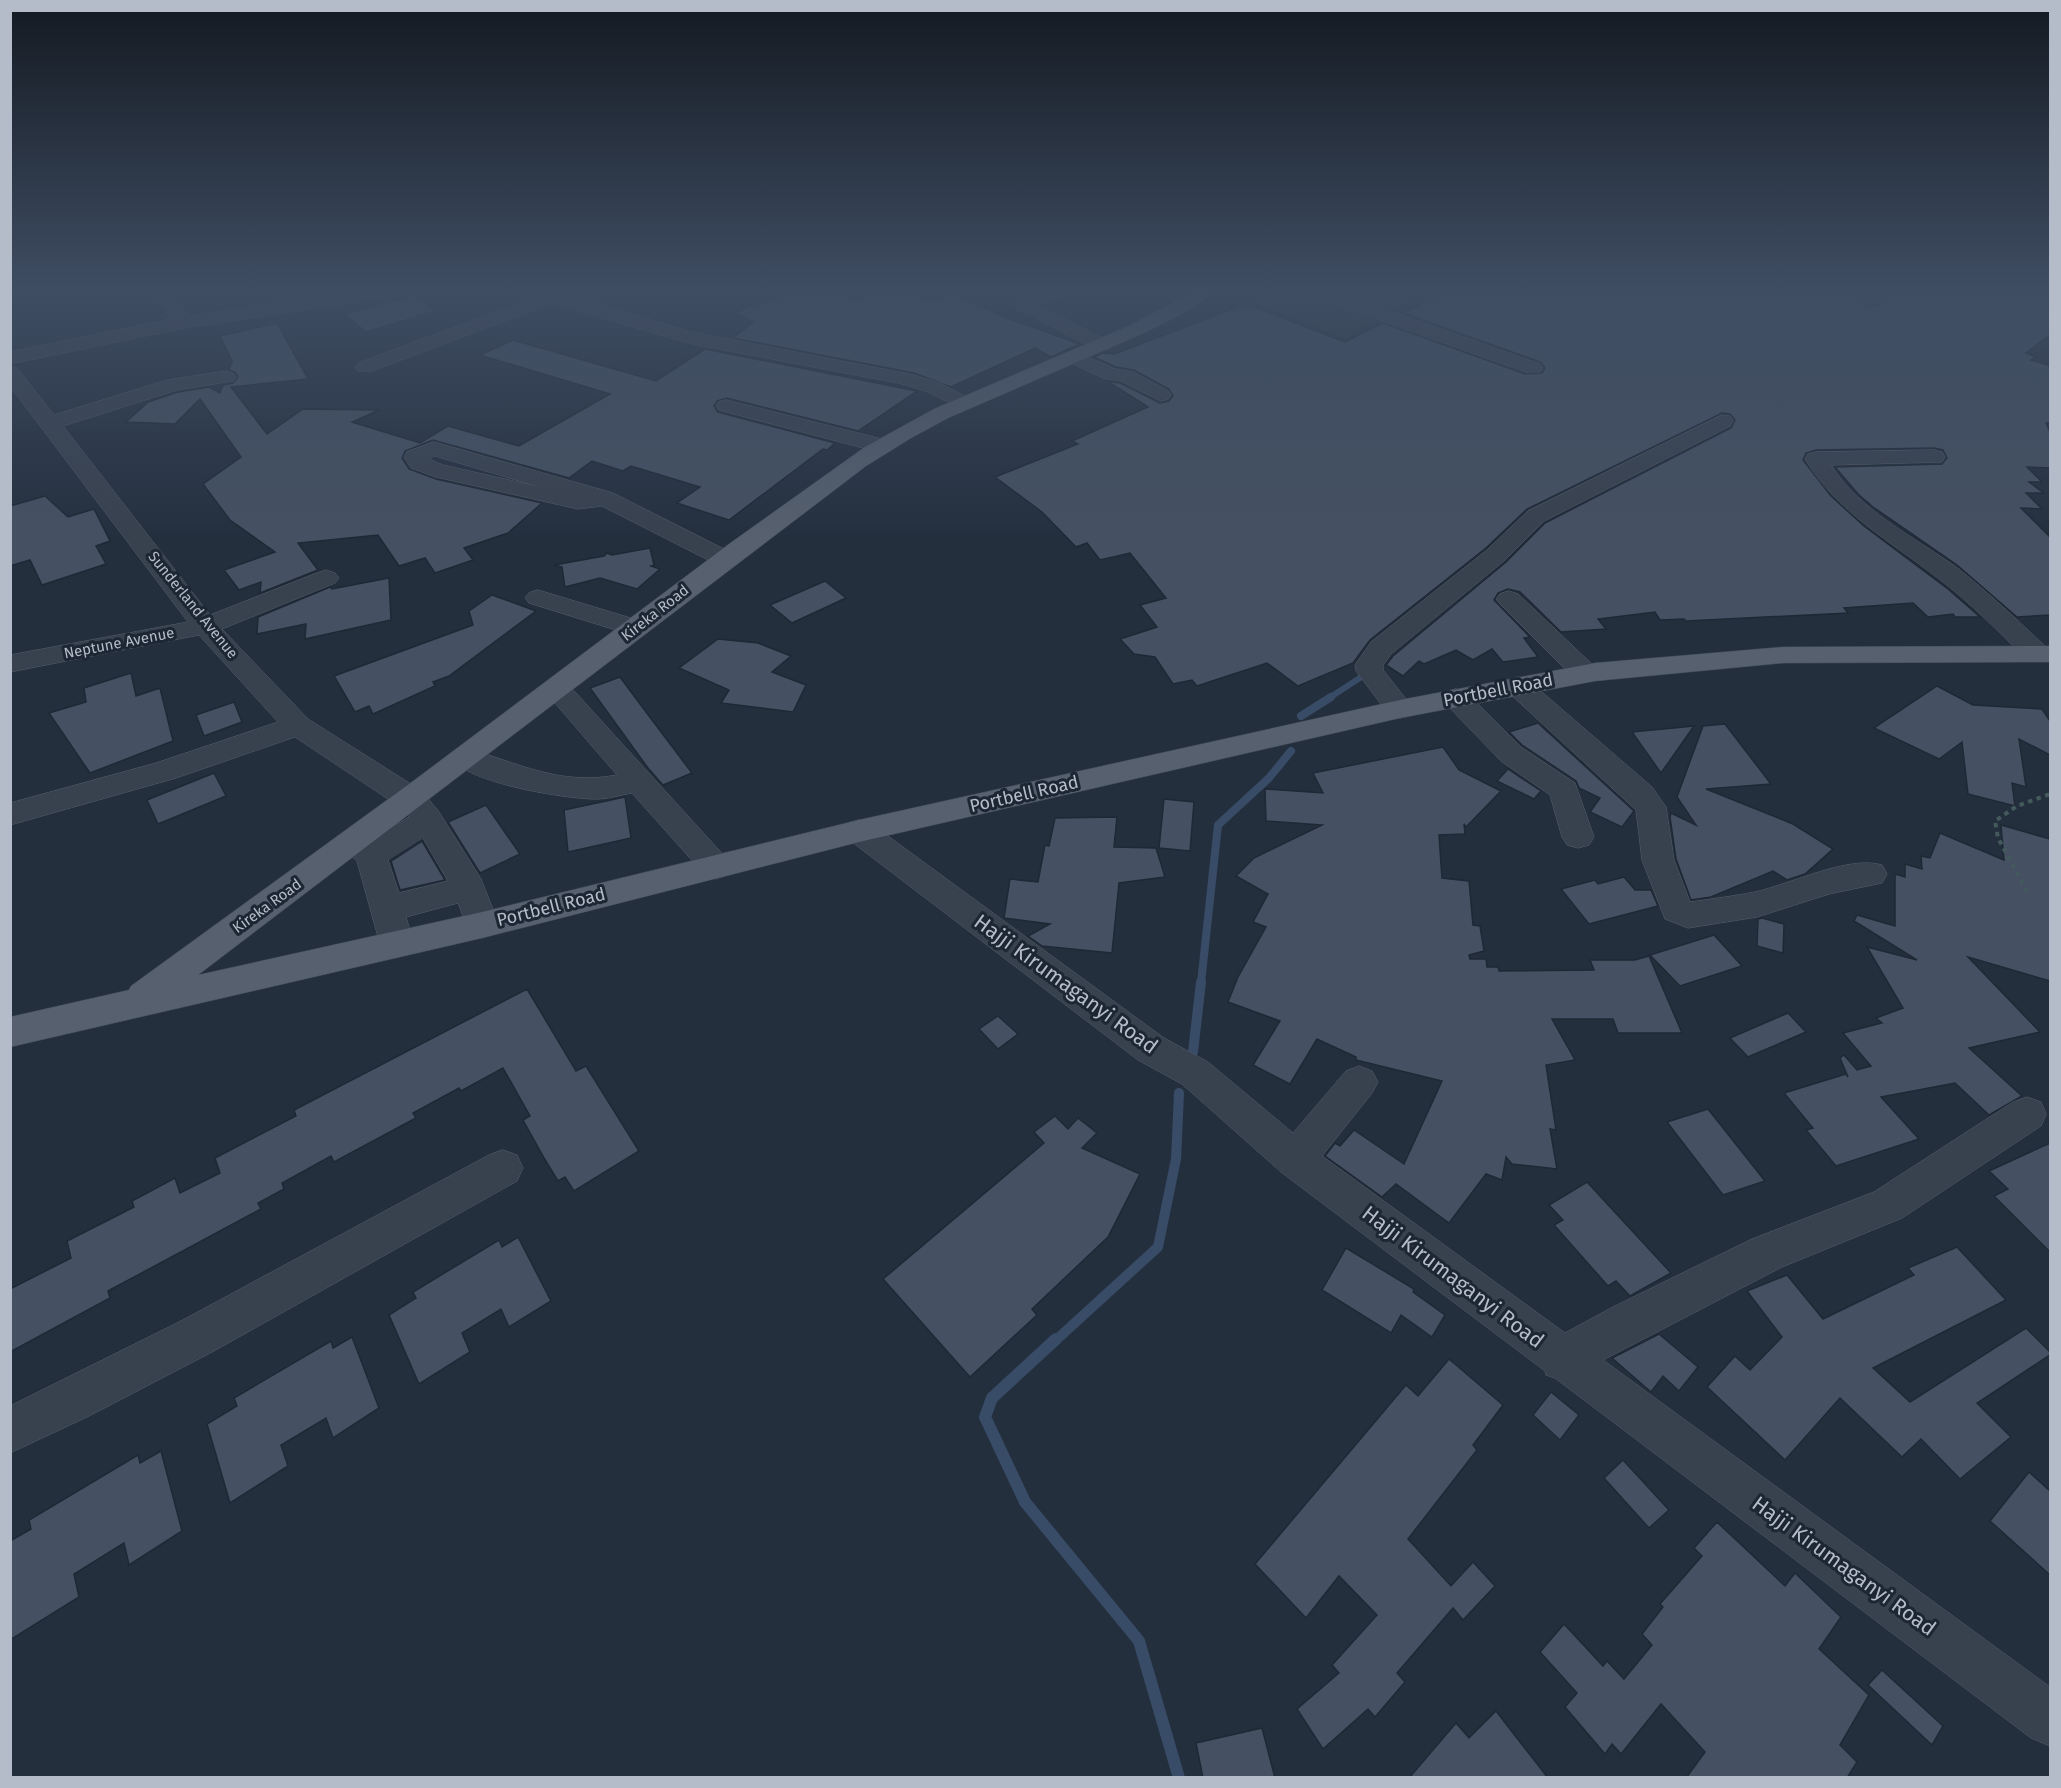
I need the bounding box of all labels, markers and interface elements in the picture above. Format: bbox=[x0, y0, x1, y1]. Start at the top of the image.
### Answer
street label: Sunderland Avenue bbox=[144, 548, 242, 662]
street label: Kireka Road bbox=[618, 581, 692, 645]
street label: Neptune Avenue bbox=[62, 623, 176, 663]
street label: Portbell Road bbox=[1441, 669, 1555, 711]
street label: Portbell Road bbox=[967, 771, 1081, 817]
street label: Kireka Road bbox=[229, 875, 305, 937]
street label: Portbell Road bbox=[494, 883, 608, 931]
street label: Hajji Kirumaganyi Road bbox=[969, 909, 1163, 1059]
street label: Hajji Kirumaganyi Road bbox=[1357, 1200, 1549, 1354]
street label: Hajji Kirumaganyi Road bbox=[1747, 1491, 1941, 1641]

